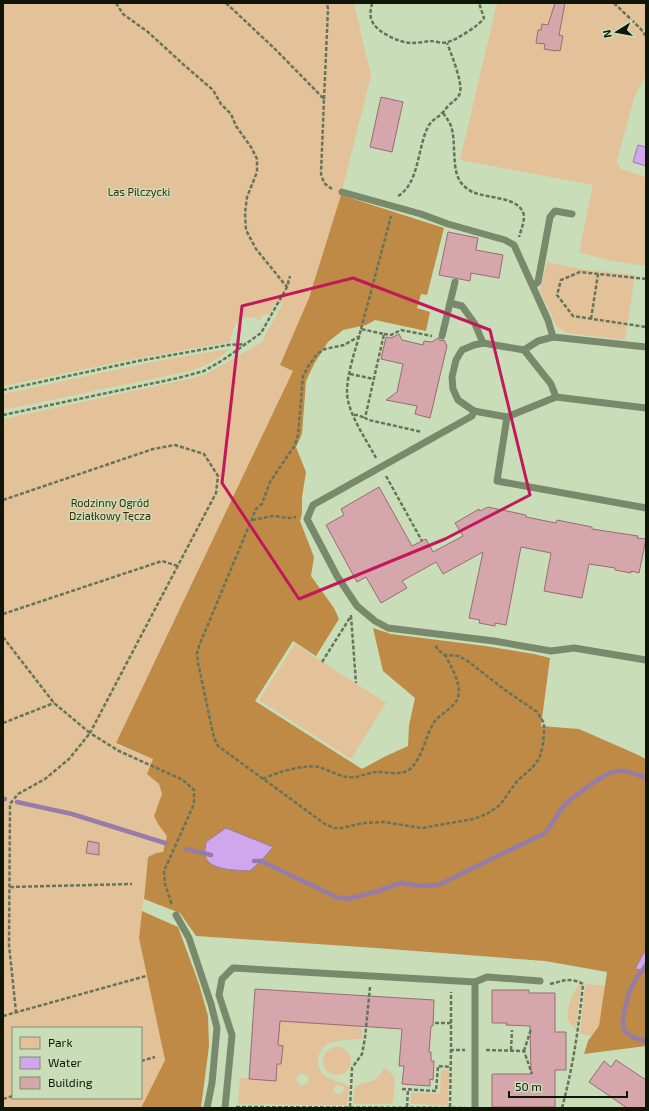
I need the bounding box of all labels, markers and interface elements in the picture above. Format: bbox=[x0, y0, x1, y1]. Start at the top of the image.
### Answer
north arrow bbox=[597, 12, 637, 52]
text: N bbox=[600, 29, 614, 39]
park label: Las Pilczycki bbox=[108, 185, 170, 198]
park label: Rodzinny Ogród Działkowy Tęcza bbox=[69, 496, 151, 522]
legend bbox=[12, 1027, 142, 1099]
text: Park bbox=[48, 1035, 73, 1049]
text: Water bbox=[48, 1055, 82, 1069]
scale bar bbox=[509, 1073, 627, 1099]
text: Building bbox=[48, 1075, 93, 1089]
text: 50 m bbox=[515, 1079, 542, 1093]

